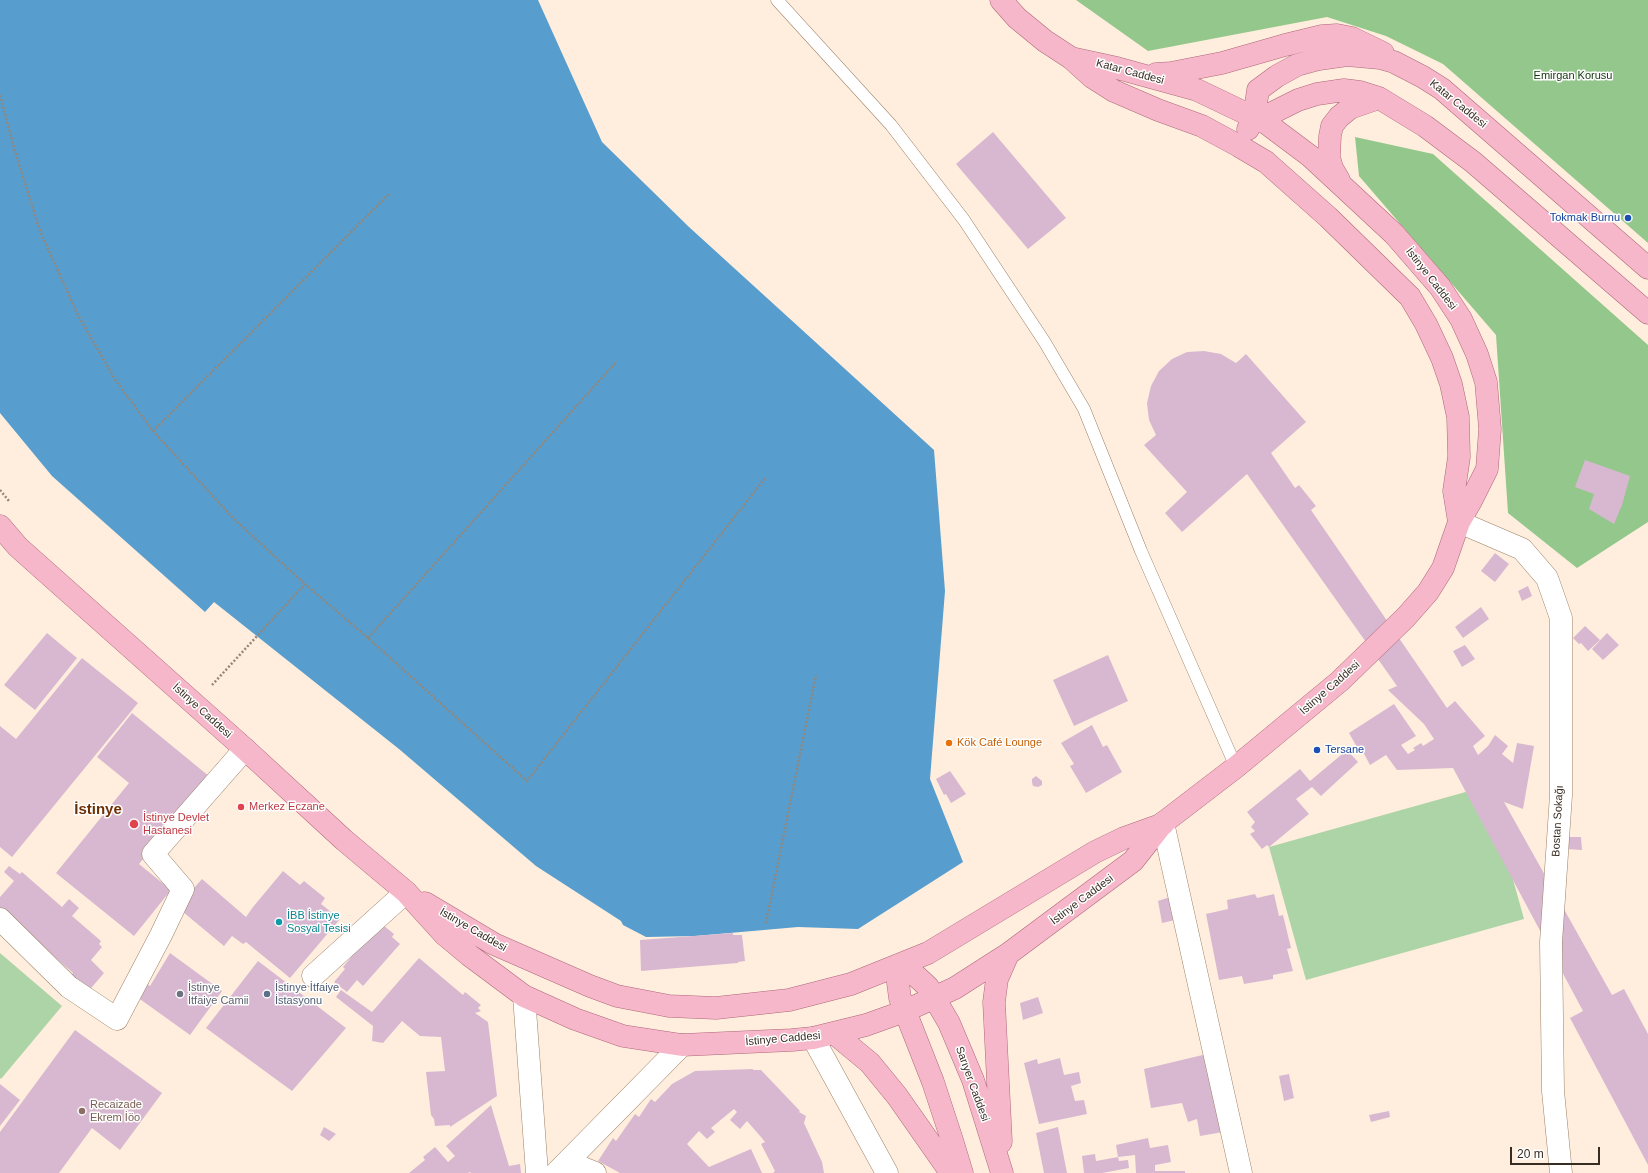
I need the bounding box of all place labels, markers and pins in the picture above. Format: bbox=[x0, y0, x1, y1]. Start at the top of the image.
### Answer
place label: Tokmak Burnu bbox=[1550, 211, 1620, 225]
marker: Tokmak Burnu bbox=[1623, 213, 1633, 223]
place label: Kök Café Lounge bbox=[957, 736, 1042, 750]
marker: Kök Café Lounge bbox=[944, 738, 954, 748]
place label: Tersane bbox=[1325, 743, 1364, 757]
marker: Tersane bbox=[1312, 745, 1322, 755]
place label: Merkez Eczane bbox=[249, 800, 325, 814]
marker: Merkez Eczane bbox=[236, 802, 246, 812]
place label: İstinye Devlet Hastanesi bbox=[143, 811, 209, 837]
marker: İstinye Devlet Hastanesi bbox=[128, 818, 140, 830]
place label: İBB İstinye Sosyal Tesisi bbox=[287, 909, 351, 935]
marker: İBB İstinye Sosyal Tesisi bbox=[274, 917, 284, 927]
place label: İstinye İtfaiye Camii bbox=[188, 981, 249, 1007]
place label: İstinye İtfaiye İstasyonu bbox=[275, 981, 339, 1007]
marker: İstinye İtfaiye Camii bbox=[175, 989, 185, 999]
marker: İstinye İtfaiye İstasyonu bbox=[262, 989, 272, 999]
place label: Recaizade Ekrem İöo bbox=[90, 1098, 142, 1124]
marker: Recaizade Ekrem İöo bbox=[77, 1106, 87, 1116]

